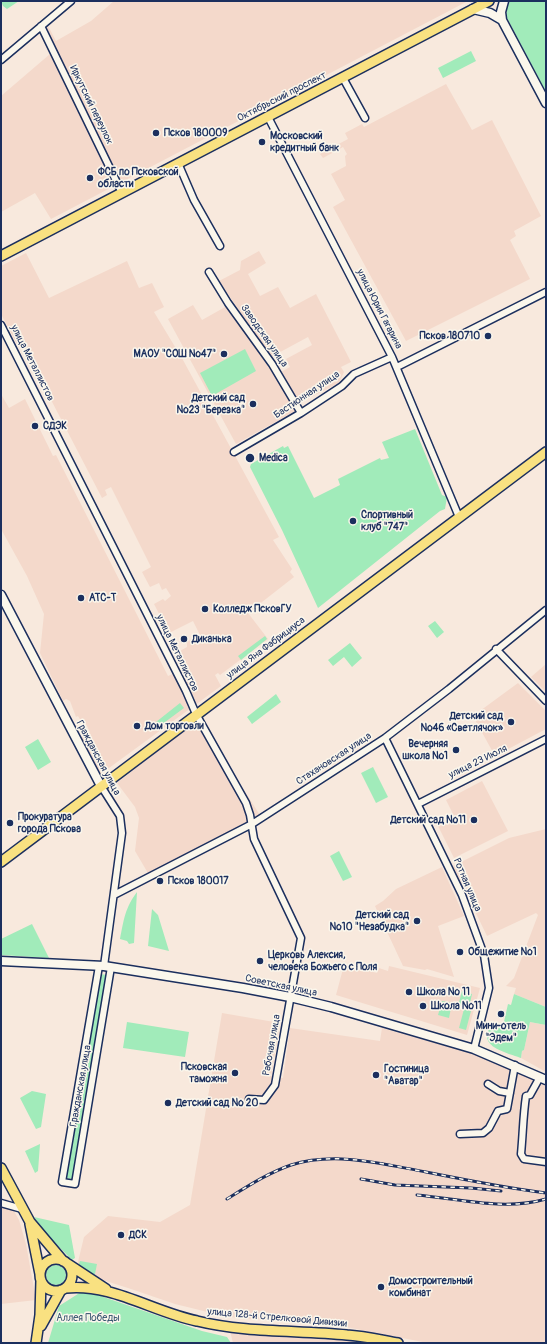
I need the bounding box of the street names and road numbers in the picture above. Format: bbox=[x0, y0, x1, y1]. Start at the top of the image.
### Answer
street label: Иркутский переулок bbox=[67, 63, 115, 147]
street label: Октябрьский проспект bbox=[235, 69, 329, 125]
street label: улица Юрия Гагарина bbox=[354, 267, 404, 351]
street label: Заводская улица bbox=[238, 302, 290, 370]
street label: улица Металлистов bbox=[8, 323, 56, 403]
street label: Бастионная улица bbox=[272, 369, 342, 421]
street label: улица Металлистов bbox=[153, 613, 201, 693]
street label: улица Яна Фабрициуса bbox=[224, 615, 308, 681]
street label: Гражданская улица bbox=[73, 719, 123, 797]
street label: Стахановская улица bbox=[294, 730, 374, 788]
street label: улица 23 Июля bbox=[447, 743, 509, 781]
street label: Ротная улица bbox=[450, 857, 484, 913]
street label: Советская улица bbox=[244, 973, 318, 999]
street label: Рабочая улица bbox=[261, 1013, 283, 1077]
street label: Гражданская улица bbox=[68, 1044, 94, 1128]
street label: улица 128-й Стрелковой Дивизии bbox=[207, 1306, 347, 1330]

